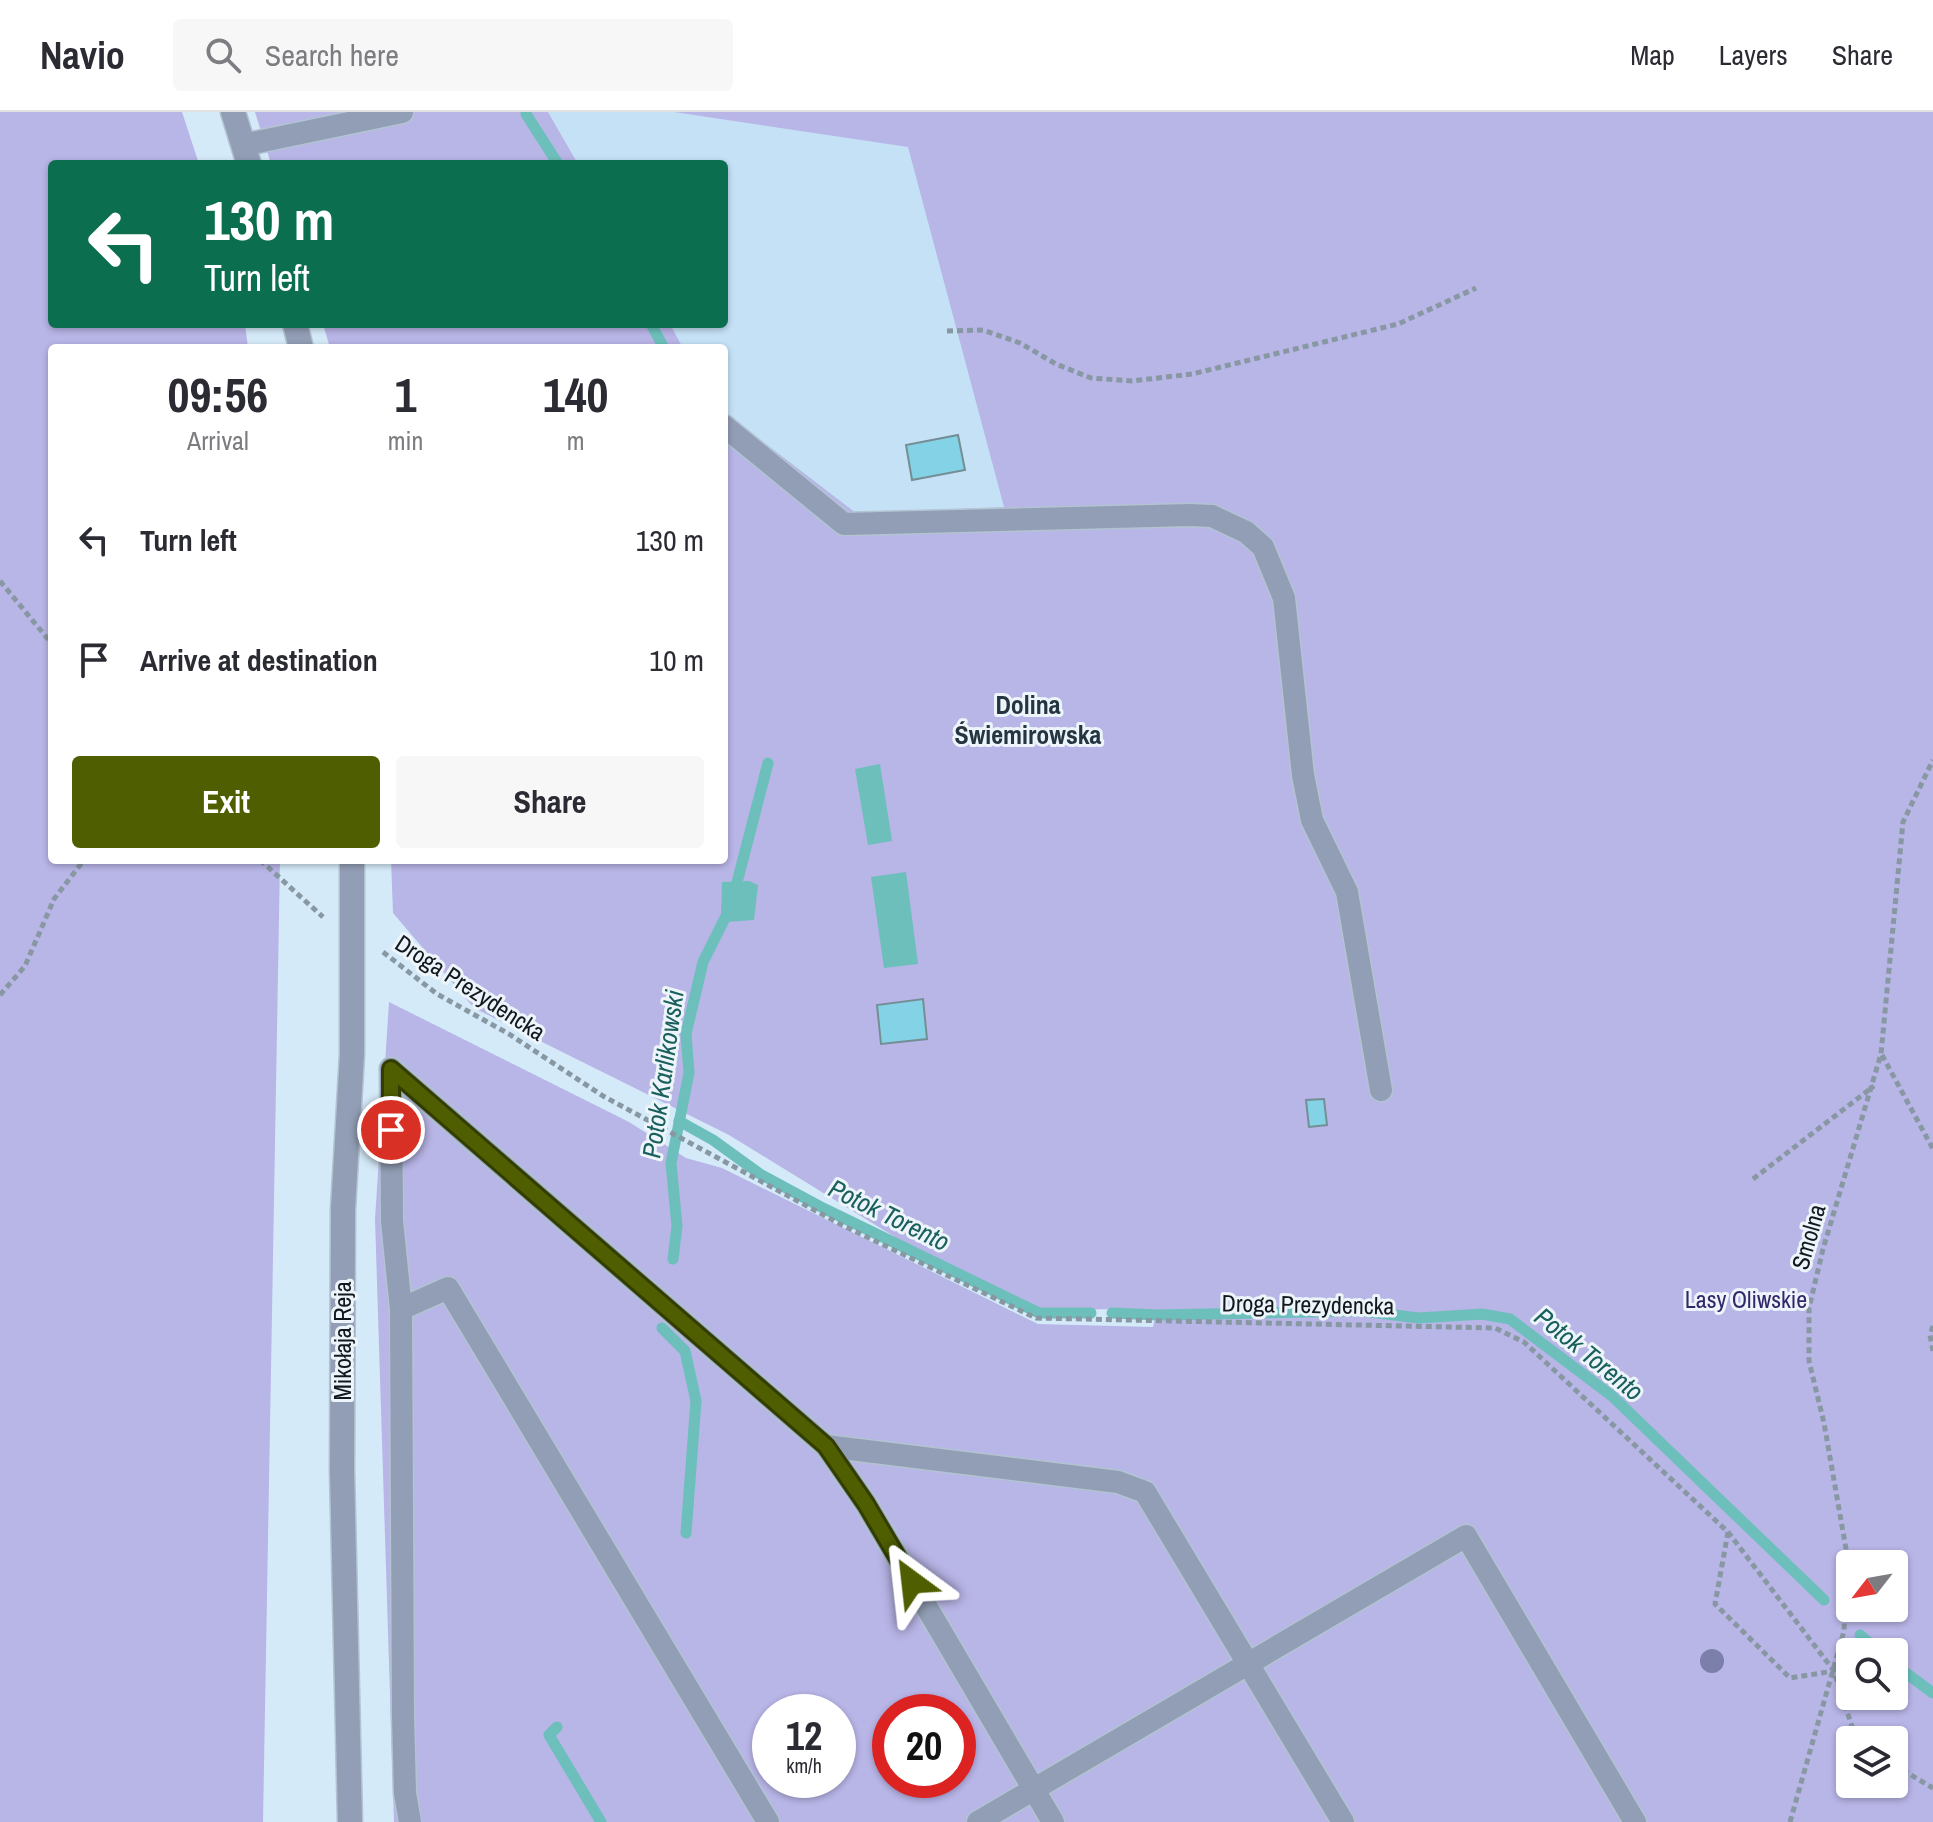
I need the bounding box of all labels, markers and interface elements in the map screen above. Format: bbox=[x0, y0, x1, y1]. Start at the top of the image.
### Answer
search box bbox=[173, 19, 733, 91]
text: Navio bbox=[40, 30, 125, 81]
icon: search bbox=[201, 33, 245, 77]
text: Search here bbox=[265, 35, 399, 75]
text: Map bbox=[1630, 36, 1675, 74]
text: Layers bbox=[1719, 36, 1788, 74]
text: Share bbox=[1832, 36, 1893, 74]
text: 130 m bbox=[204, 182, 334, 257]
icon: left bbox=[72, 192, 176, 296]
text: Turn left bbox=[204, 254, 310, 302]
text: 09:56 bbox=[168, 362, 268, 427]
text: 1 bbox=[395, 362, 416, 427]
text: 140 bbox=[543, 362, 608, 427]
text: Arrival bbox=[187, 423, 249, 458]
text: min bbox=[388, 423, 423, 458]
text: m bbox=[567, 423, 585, 458]
icon: left bbox=[72, 518, 116, 562]
text: Turn left bbox=[140, 520, 237, 560]
text: 130 m bbox=[636, 520, 704, 560]
icon: arrive bbox=[72, 638, 116, 682]
text: Arrive at destination bbox=[140, 640, 378, 680]
text: 10 m bbox=[649, 640, 704, 680]
district label: Dolina Świemirowska bbox=[955, 687, 1102, 752]
button: Exit bbox=[72, 756, 380, 848]
button: Share bbox=[396, 756, 704, 848]
street label: Droga Prezydencka bbox=[389, 927, 552, 1048]
water label: Potok Karlikowski bbox=[633, 988, 692, 1160]
pin bbox=[357, 1096, 425, 1164]
icon: arrive bbox=[369, 1108, 413, 1152]
water label: Potok Torento bbox=[823, 1170, 956, 1259]
street label: Smolna bbox=[1783, 1200, 1833, 1273]
street label: Mikołaja Reja bbox=[326, 1281, 358, 1401]
park label: Lasy Oliwskie bbox=[1685, 1283, 1807, 1315]
street label: Droga Prezydencka bbox=[1221, 1286, 1395, 1322]
water label: Potok Torento bbox=[1528, 1299, 1651, 1408]
position arrow bbox=[870, 1540, 954, 1624]
north arrow bbox=[1836, 1550, 1908, 1622]
map controls bbox=[1836, 1550, 1908, 1798]
button: search bbox=[1836, 1638, 1908, 1710]
speed limit sign: 20 bbox=[872, 1694, 976, 1798]
text: 12 bbox=[786, 1709, 822, 1762]
button: layers bbox=[1836, 1726, 1908, 1798]
text: km/h bbox=[786, 1752, 822, 1779]

